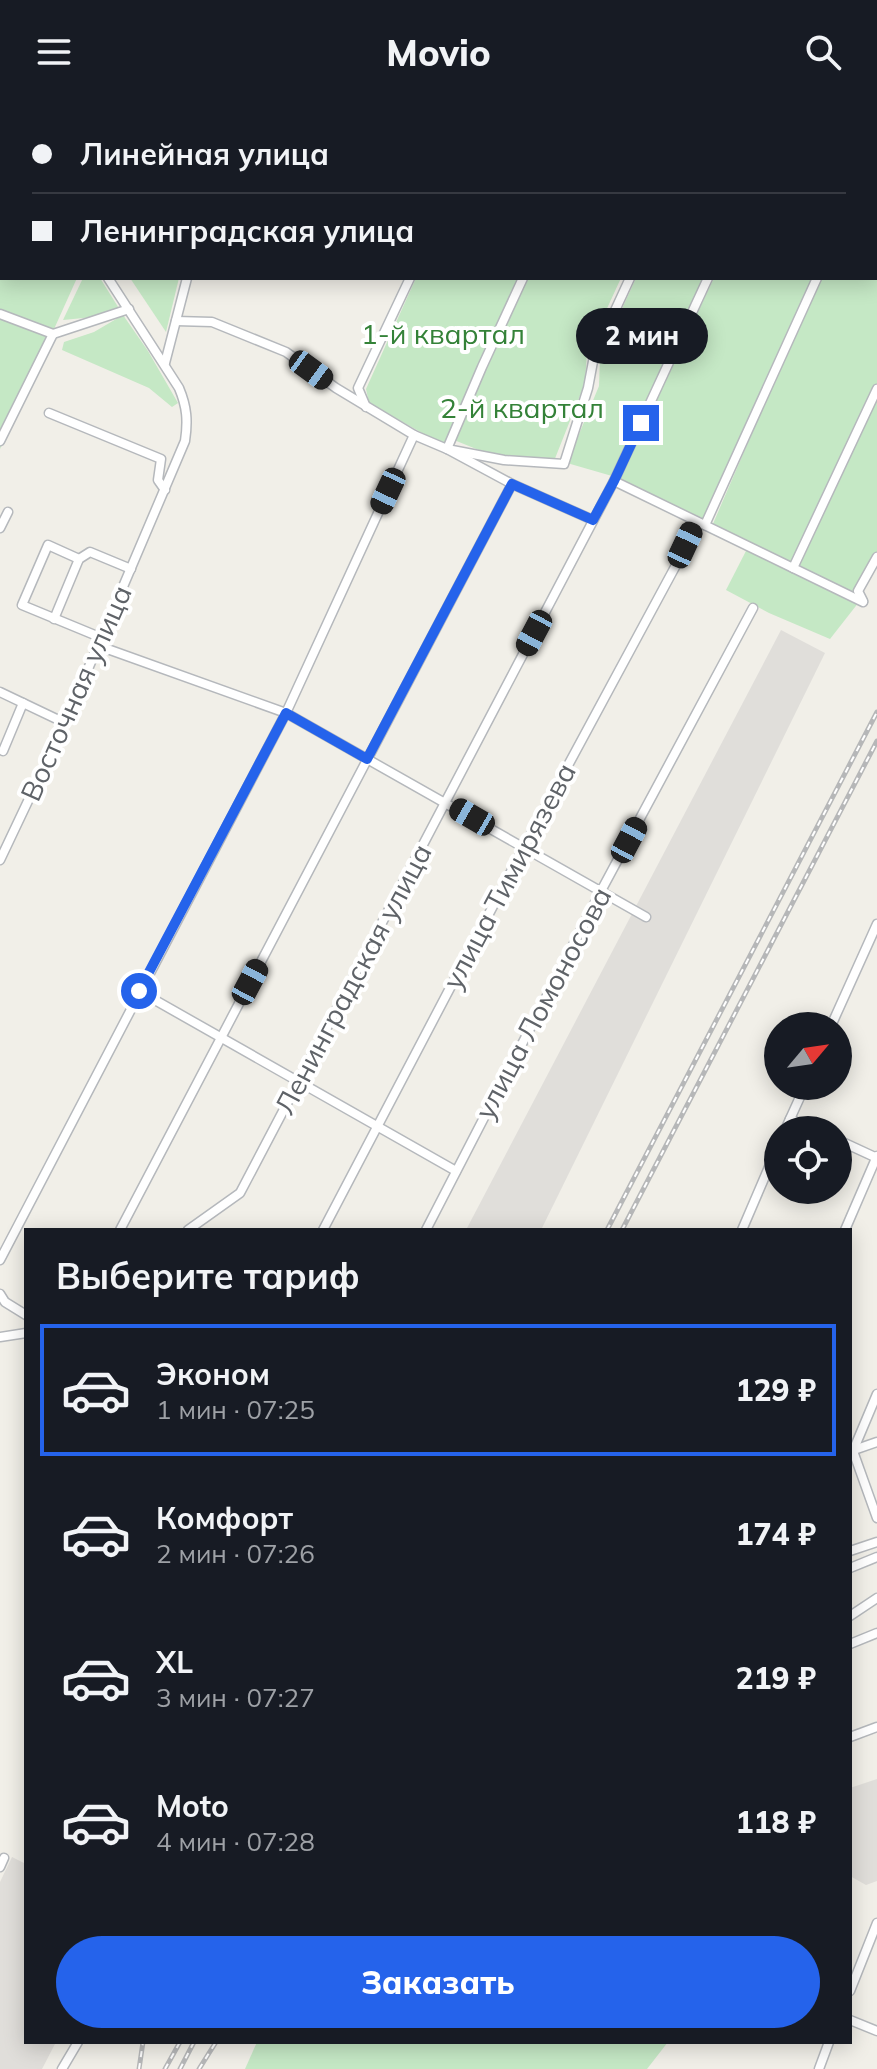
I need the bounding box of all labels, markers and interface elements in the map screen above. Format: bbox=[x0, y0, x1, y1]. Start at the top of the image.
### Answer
icon: menu bbox=[32, 30, 76, 74]
text: Movio bbox=[386, 30, 491, 75]
icon: search bbox=[801, 30, 845, 74]
text: Линейная улица bbox=[80, 135, 329, 173]
text: Ленинградская улица bbox=[80, 212, 414, 250]
callout: 2 мин bbox=[575, 307, 707, 363]
park label: 1-й квартал bbox=[361, 316, 525, 351]
text: 2 мин bbox=[605, 319, 679, 352]
car bbox=[285, 346, 337, 394]
park label: 2-й квартал bbox=[440, 390, 604, 425]
route end bbox=[623, 405, 659, 441]
car bbox=[367, 464, 409, 518]
car bbox=[664, 518, 706, 572]
street label: Восточная улица bbox=[12, 580, 139, 806]
car bbox=[512, 606, 556, 660]
street label: улица Тимирязева bbox=[434, 757, 583, 995]
car bbox=[445, 795, 499, 839]
car bbox=[607, 813, 651, 867]
street label: Ленинградская улица bbox=[266, 838, 439, 1120]
street label: улица Ломоносова bbox=[467, 881, 619, 1125]
car bbox=[228, 955, 272, 1009]
route start bbox=[121, 973, 157, 1009]
north arrow bbox=[764, 1012, 852, 1100]
map controls bbox=[764, 1012, 852, 1204]
button: locate bbox=[764, 1116, 852, 1204]
text: Выберите тариф bbox=[56, 1253, 360, 1298]
icon: car bbox=[60, 1354, 132, 1426]
text: Эконом bbox=[156, 1355, 270, 1393]
text: 129 ₽ bbox=[736, 1371, 816, 1409]
text: 1 мин · 07:25 bbox=[156, 1393, 315, 1426]
icon: car bbox=[60, 1498, 132, 1570]
text: Комфорт bbox=[156, 1499, 293, 1537]
text: 174 ₽ bbox=[736, 1515, 816, 1553]
text: 2 мин · 07:26 bbox=[156, 1537, 315, 1570]
icon: car bbox=[60, 1642, 132, 1714]
text: XL bbox=[156, 1643, 193, 1681]
text: 219 ₽ bbox=[736, 1659, 816, 1697]
text: 3 мин · 07:27 bbox=[156, 1681, 315, 1714]
icon: car bbox=[60, 1786, 132, 1858]
text: Moto bbox=[156, 1787, 229, 1825]
text: 118 ₽ bbox=[736, 1803, 816, 1841]
text: 4 мин · 07:28 bbox=[156, 1825, 315, 1858]
button: Заказать bbox=[56, 1936, 820, 2028]

